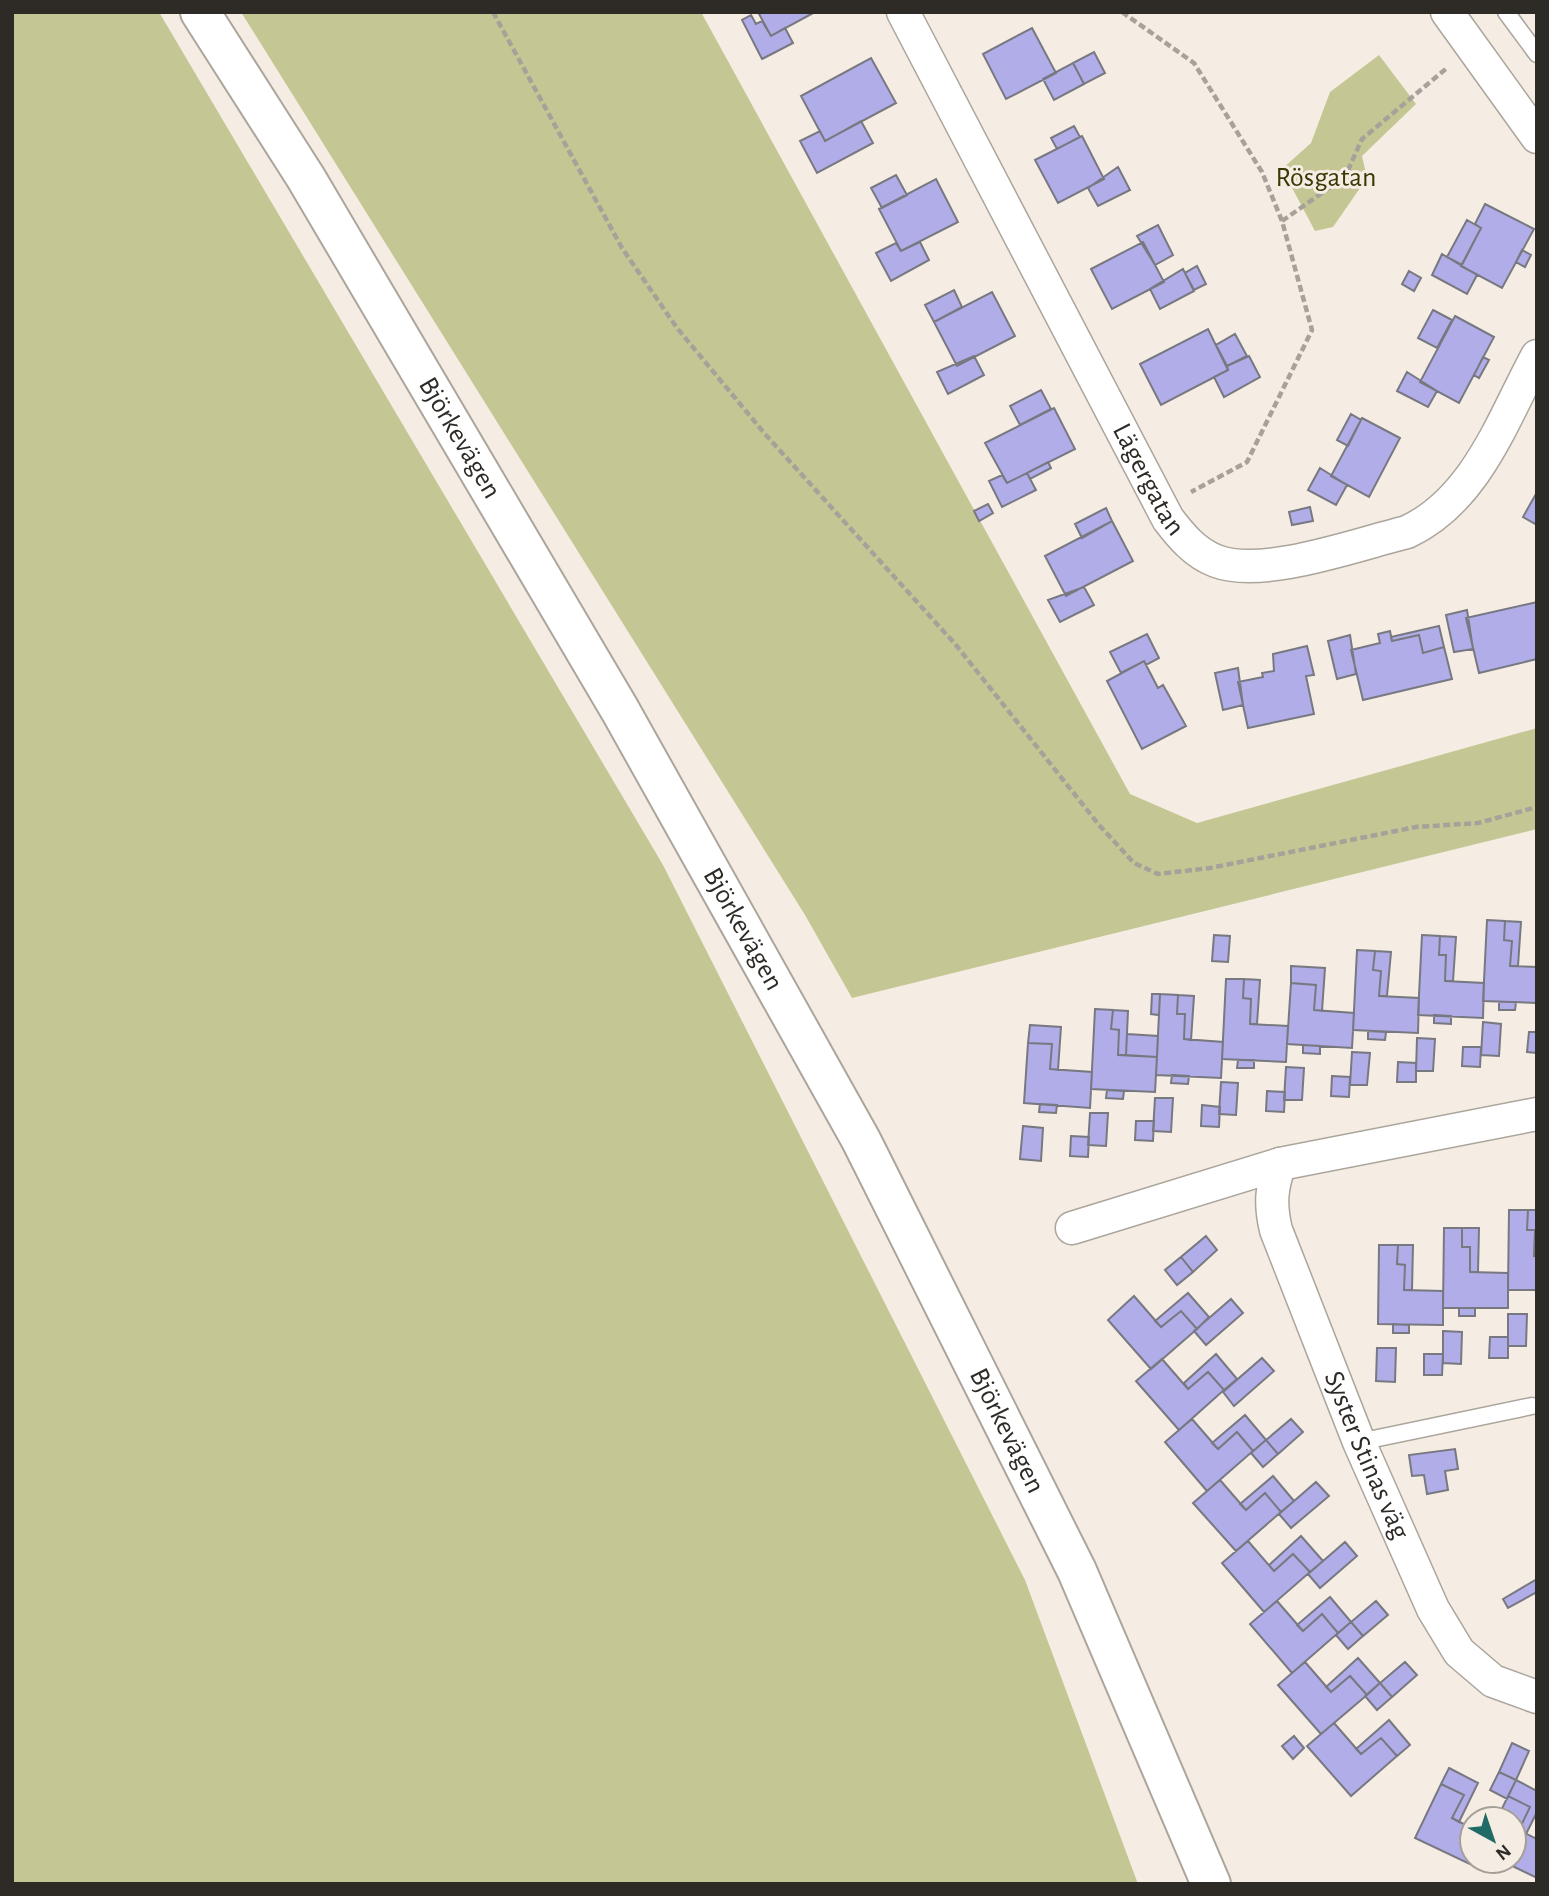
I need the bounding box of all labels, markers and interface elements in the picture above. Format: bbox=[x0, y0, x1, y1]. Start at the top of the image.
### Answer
park label: Rösgatan bbox=[1276, 164, 1376, 192]
street label: Björkevägen bbox=[413, 373, 506, 504]
street label: Lägergatan bbox=[1107, 419, 1190, 541]
street label: Björkevägen bbox=[697, 863, 788, 995]
street label: Björkevägen bbox=[964, 1364, 1050, 1498]
street label: Syster Stinas väg bbox=[1319, 1367, 1414, 1544]
north arrow bbox=[1458, 1805, 1528, 1875]
text: N bbox=[1492, 1840, 1514, 1863]

